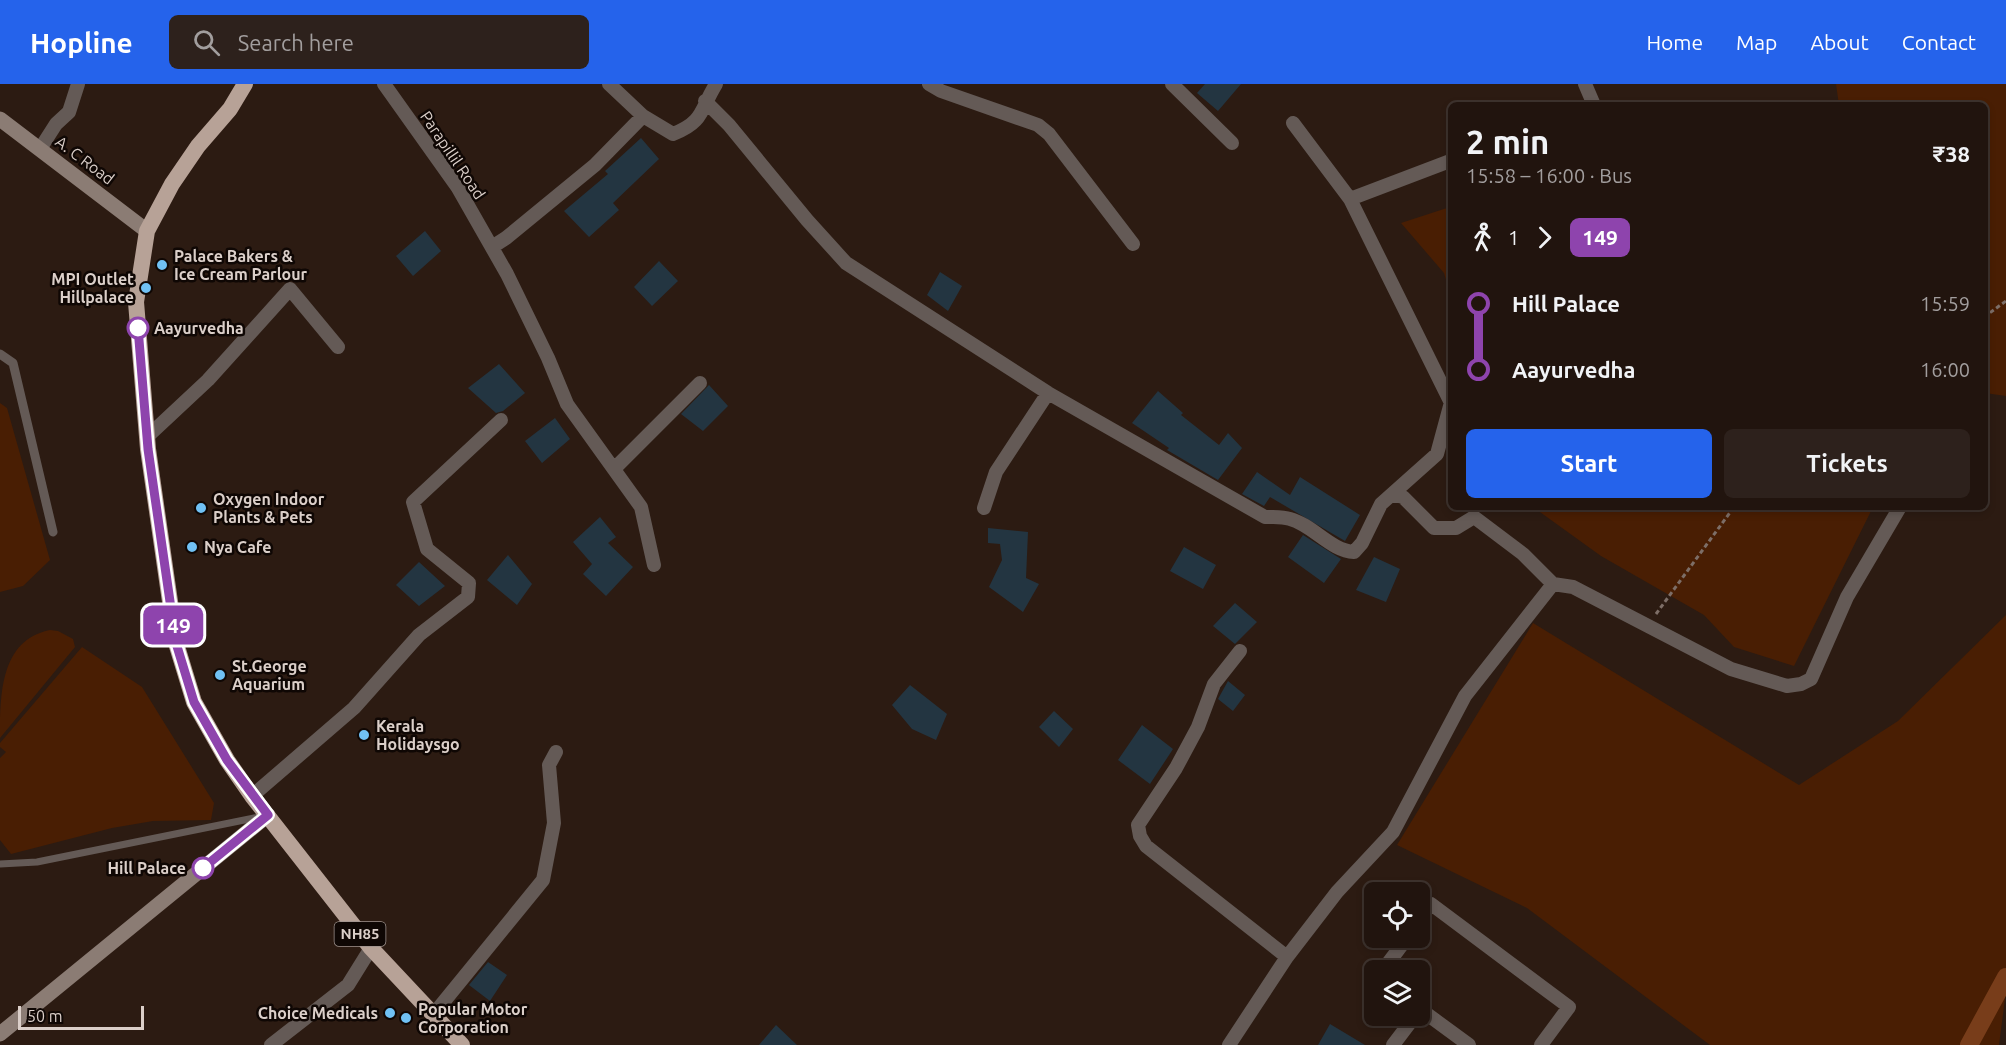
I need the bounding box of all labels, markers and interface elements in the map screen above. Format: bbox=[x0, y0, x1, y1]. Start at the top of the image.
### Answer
search box bbox=[169, 15, 589, 69]
icon: search bbox=[190, 26, 223, 59]
text: Hopline bbox=[30, 27, 133, 58]
text: Search here bbox=[238, 30, 354, 55]
text: Home bbox=[1646, 30, 1703, 54]
text: Map bbox=[1736, 30, 1777, 54]
text: About bbox=[1810, 30, 1869, 54]
text: Contact bbox=[1902, 30, 1976, 54]
street label: Parapillil Road bbox=[417, 108, 489, 202]
text: 2 min bbox=[1466, 123, 1549, 160]
street label: A. C Road bbox=[52, 132, 118, 188]
text: ₹38 bbox=[1933, 141, 1970, 166]
text: 15:58 – 16:00 · Bus bbox=[1466, 164, 1632, 187]
icon: walk bbox=[1466, 221, 1499, 254]
icon: forward bbox=[1528, 221, 1561, 254]
text: 149 bbox=[1582, 225, 1618, 249]
text: 1 bbox=[1508, 226, 1519, 249]
place label: Palace Bakers & Ice Cream Parlour bbox=[174, 247, 307, 283]
marker: Palace Bakers & Ice Cream Parlour bbox=[155, 258, 169, 272]
place label: MPI Outlet Hillpalace bbox=[51, 270, 134, 306]
marker: MPI Outlet Hillpalace bbox=[139, 281, 153, 295]
text: Hill Palace bbox=[1512, 291, 1620, 316]
text: 15:59 bbox=[1920, 292, 1970, 315]
marker: Aayurvedha bbox=[127, 317, 149, 339]
place label: Aayurvedha bbox=[154, 319, 244, 337]
text: Aayurvedha bbox=[1512, 357, 1635, 382]
text: 16:00 bbox=[1920, 358, 1970, 381]
button: Start bbox=[1466, 429, 1712, 498]
button: Tickets bbox=[1724, 429, 1970, 498]
place label: Oxygen Indoor Plants & Pets bbox=[213, 490, 325, 526]
marker: Oxygen Indoor Plants & Pets bbox=[194, 501, 208, 515]
place label: Nya Cafe bbox=[204, 538, 272, 556]
marker: Nya Cafe bbox=[185, 540, 199, 554]
line badge: 149 bbox=[138, 606, 207, 644]
text: 149 bbox=[155, 613, 191, 637]
place label: St.George Aquarium bbox=[232, 657, 307, 693]
marker: St.George Aquarium bbox=[213, 668, 227, 682]
place label: Kerala Holidaysgo bbox=[376, 717, 460, 753]
marker: Kerala Holidaysgo bbox=[357, 728, 371, 742]
marker: Hill Palace bbox=[192, 857, 214, 879]
place label: Hill Palace bbox=[107, 859, 186, 877]
map controls bbox=[1364, 882, 1430, 1026]
button: locate bbox=[1364, 882, 1430, 948]
road number: NH85 bbox=[334, 922, 386, 946]
button: layers bbox=[1364, 960, 1430, 1026]
place label: Popular Motor Corporation bbox=[418, 1000, 528, 1036]
scale bar bbox=[18, 1003, 144, 1030]
place label: Choice Medicals bbox=[258, 1004, 378, 1022]
marker: Choice Medicals bbox=[383, 1006, 397, 1020]
text: 50 m bbox=[27, 1007, 63, 1025]
marker: Popular Motor Corporation bbox=[399, 1011, 413, 1025]

